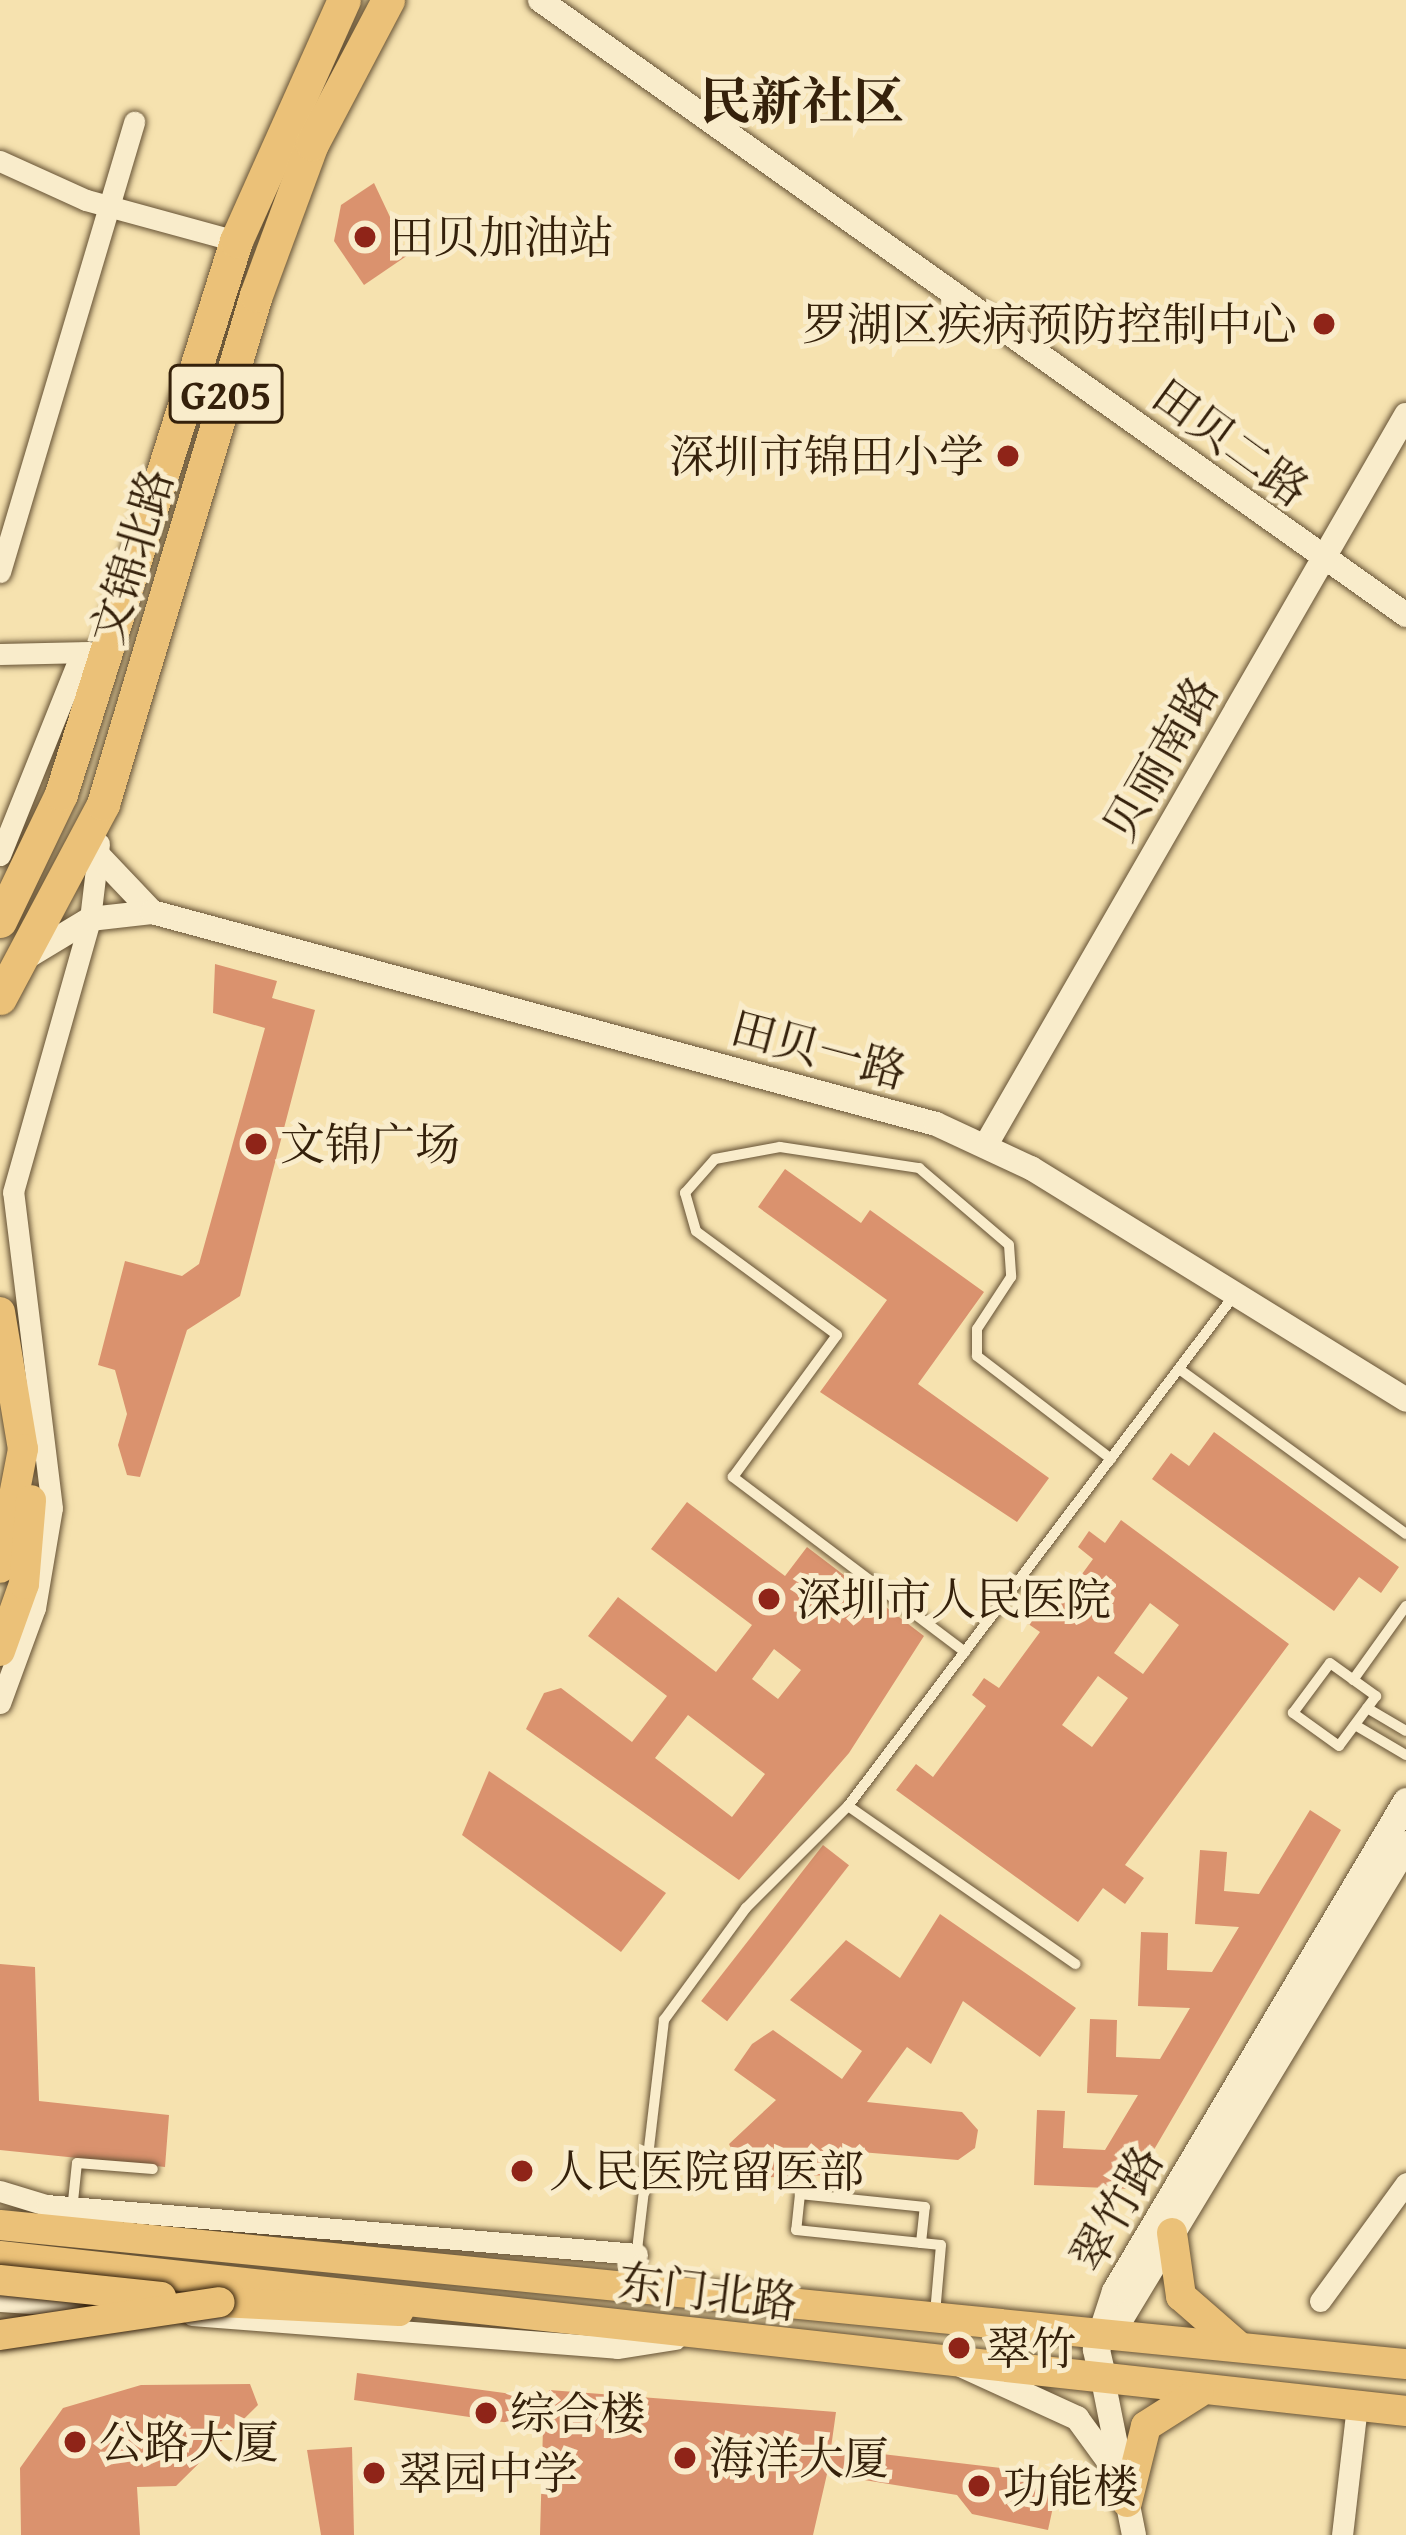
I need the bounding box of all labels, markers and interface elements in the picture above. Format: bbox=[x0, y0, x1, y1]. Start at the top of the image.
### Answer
district label: 民新社区 bbox=[700, 70, 904, 132]
place label: 田贝加油站 bbox=[389, 210, 614, 264]
marker: 田贝加油站 bbox=[352, 224, 378, 250]
place label: 罗湖区疾病预防控制中心 bbox=[802, 297, 1297, 351]
marker: 罗湖区疾病预防控制中心 bbox=[1308, 308, 1340, 340]
road number: G205 bbox=[166, 358, 286, 430]
street label: 田贝二路 bbox=[1142, 367, 1320, 517]
place label: 深圳市锦田小学 bbox=[669, 429, 984, 483]
marker: 深圳市锦田小学 bbox=[995, 443, 1021, 469]
street label: 文锦北路 bbox=[79, 462, 183, 650]
street label: 贝丽南路 bbox=[1092, 667, 1228, 849]
street label: 田贝一路 bbox=[725, 1000, 913, 1098]
place label: 文锦广场 bbox=[280, 1117, 460, 1171]
marker: 文锦广场 bbox=[243, 1131, 269, 1157]
place label: 深圳市人民医院 bbox=[796, 1572, 1111, 1626]
marker: 深圳市人民医院 bbox=[753, 1583, 785, 1615]
street label: 翠竹路 bbox=[1059, 2136, 1173, 2280]
place label: 人民医院留医部 bbox=[549, 2144, 864, 2198]
marker: 人民医院留医部 bbox=[506, 2155, 538, 2187]
street label: 东门北路 bbox=[615, 2253, 801, 2329]
place label: 翠竹 bbox=[986, 2321, 1076, 2375]
marker: 翠竹 bbox=[943, 2332, 975, 2364]
place label: 综合楼 bbox=[510, 2386, 645, 2440]
marker: 综合楼 bbox=[473, 2400, 499, 2426]
place label: 公路大厦 bbox=[99, 2415, 279, 2469]
marker: 公路大厦 bbox=[62, 2429, 88, 2455]
place label: 海洋大厦 bbox=[709, 2431, 889, 2485]
marker: 海洋大厦 bbox=[672, 2445, 698, 2471]
place label: 翠园中学 bbox=[398, 2446, 578, 2500]
place label: 功能楼 bbox=[1003, 2459, 1138, 2513]
marker: 翠园中学 bbox=[361, 2460, 387, 2486]
marker: 功能楼 bbox=[966, 2473, 992, 2499]

